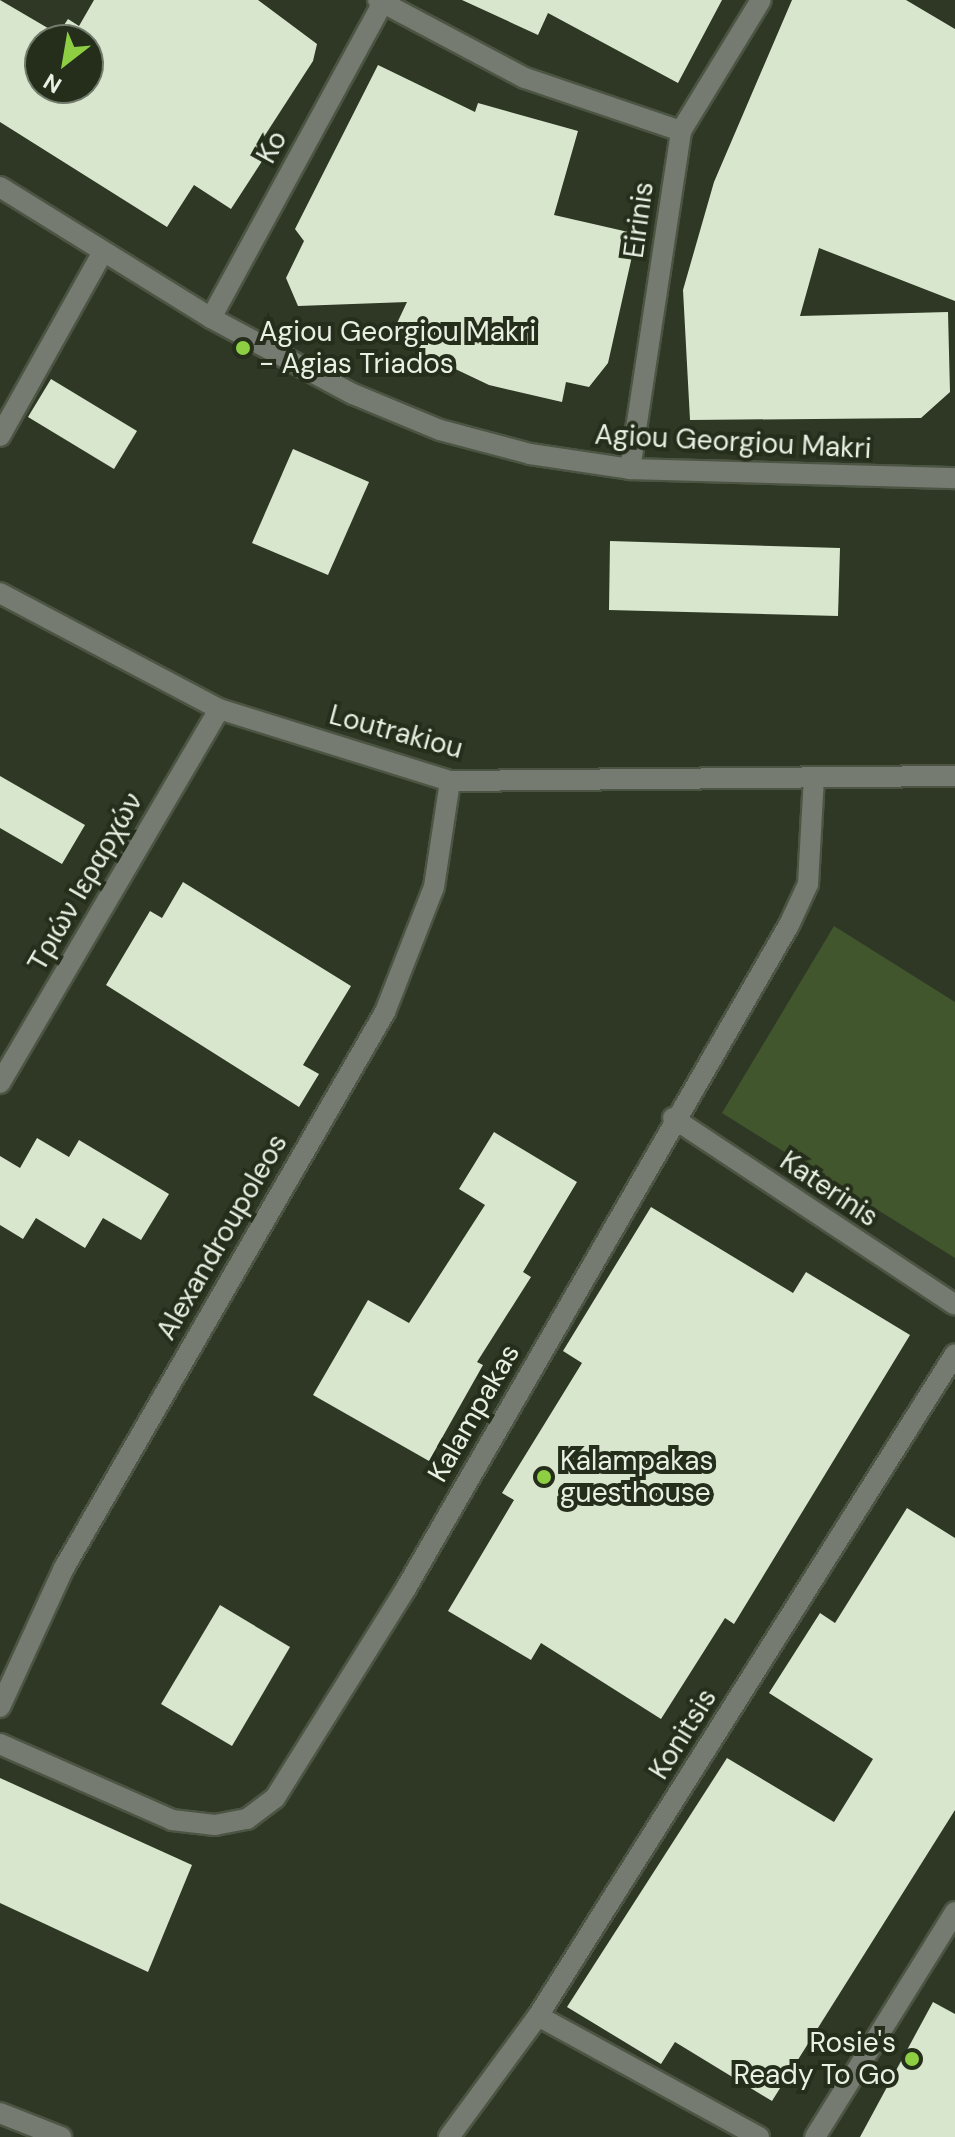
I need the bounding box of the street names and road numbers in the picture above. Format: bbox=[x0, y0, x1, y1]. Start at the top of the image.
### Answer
street label: Ko bbox=[250, 125, 294, 169]
street label: Eirinis bbox=[617, 180, 661, 260]
street label: Agiou Georgiou Makri bbox=[594, 418, 872, 466]
street label: Loutrakiou bbox=[326, 698, 466, 766]
street label: Τριών Ιεραρχών bbox=[20, 787, 150, 977]
street label: Alexandroupoleos bbox=[149, 1128, 295, 1346]
street label: Katerinis bbox=[774, 1144, 884, 1234]
street label: Kalampakas bbox=[421, 1338, 527, 1488]
street label: Konitsis bbox=[642, 1682, 724, 1786]

